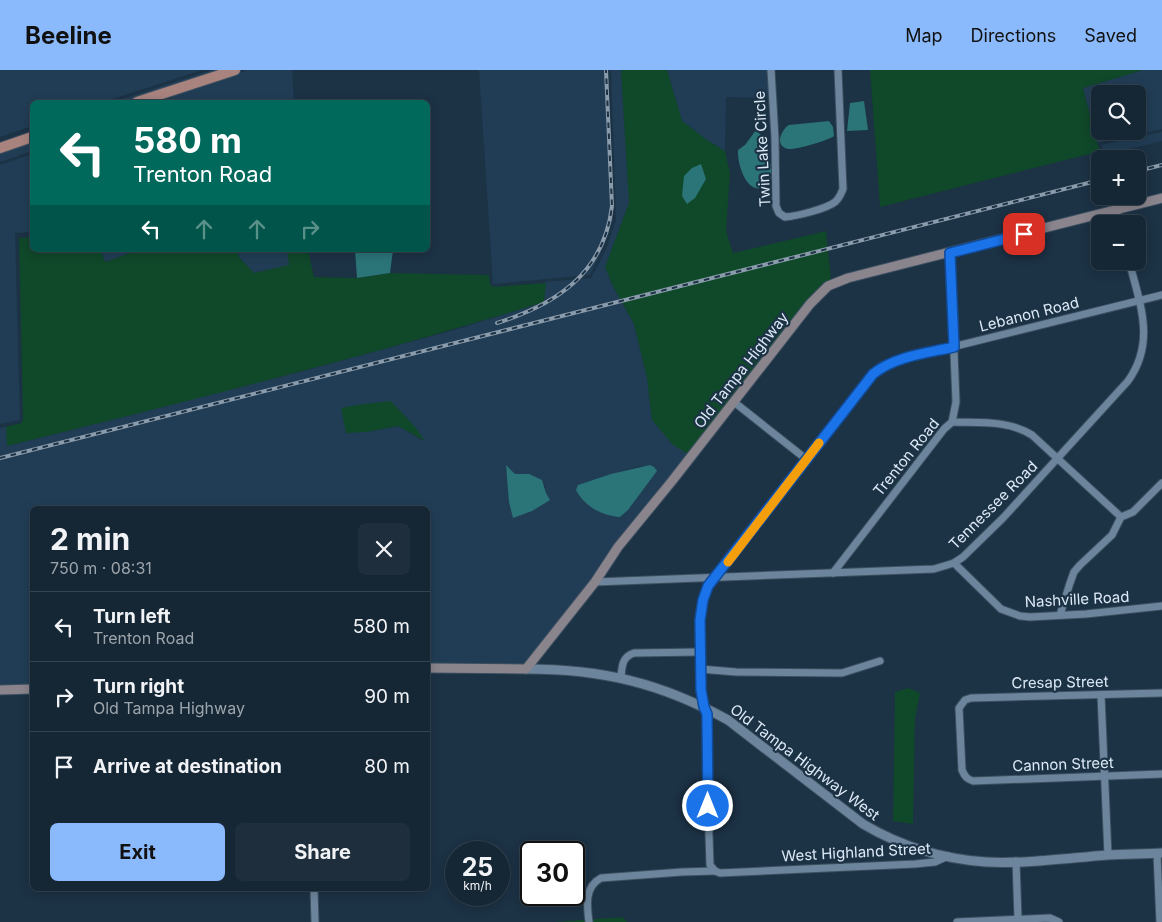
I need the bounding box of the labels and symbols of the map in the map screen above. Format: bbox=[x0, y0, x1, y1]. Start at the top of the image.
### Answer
street label: Twin Lake Circle bbox=[749, 90, 775, 208]
pin bbox=[1003, 213, 1045, 255]
street label: Lebanon Road bbox=[977, 292, 1081, 336]
street label: Old Tampa Highway bbox=[690, 308, 793, 432]
street label: Trenton Road bbox=[869, 414, 943, 500]
street label: Tennessee Road bbox=[945, 457, 1041, 553]
street label: Nashville Road bbox=[1024, 587, 1130, 611]
street label: Cresap Street bbox=[1011, 672, 1109, 692]
street label: Old Tampa Highway West bbox=[727, 700, 884, 824]
street label: Cannon Street bbox=[1012, 753, 1114, 775]
position arrow bbox=[681, 779, 733, 831]
street label: West Highland Street bbox=[781, 839, 931, 865]
speed limit sign: 30 bbox=[520, 841, 585, 906]

